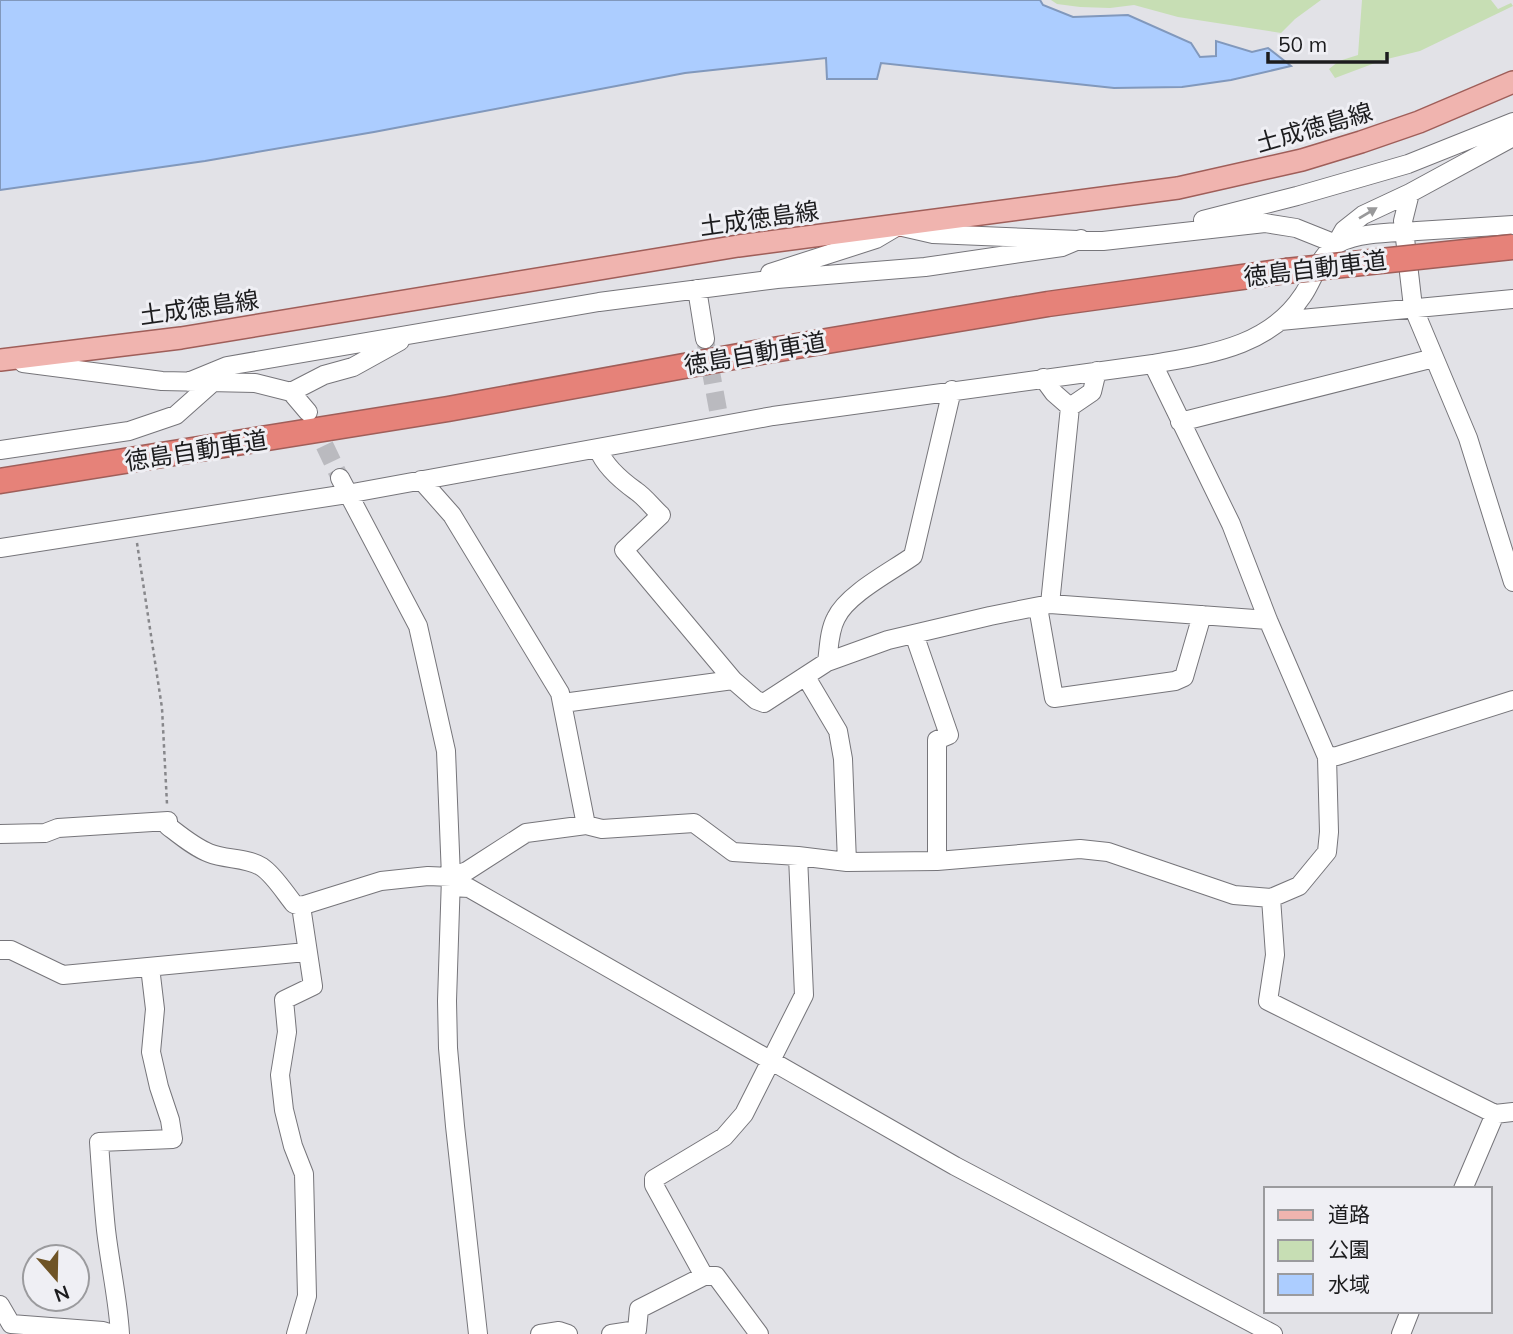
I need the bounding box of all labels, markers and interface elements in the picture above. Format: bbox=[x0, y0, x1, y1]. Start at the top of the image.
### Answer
scale bar bbox=[1268, 21, 1387, 65]
text: 50 m bbox=[1278, 31, 1327, 57]
street label: 土成徳島線 bbox=[1252, 96, 1376, 158]
street label: 土成徳島線 bbox=[697, 195, 821, 241]
one-way arrow bbox=[1359, 206, 1378, 219]
street label: 徳島自動車道 bbox=[1242, 244, 1388, 292]
street label: 土成徳島線 bbox=[137, 284, 261, 330]
street label: 徳島自動車道 bbox=[681, 326, 829, 380]
street label: 徳島自動車道 bbox=[123, 424, 269, 476]
legend bbox=[1264, 1187, 1492, 1313]
text: 道路 bbox=[1328, 1201, 1370, 1227]
text: 公園 bbox=[1328, 1236, 1370, 1262]
north arrow bbox=[21, 1243, 91, 1313]
text: 水域 bbox=[1328, 1271, 1370, 1297]
text: N bbox=[51, 1280, 73, 1308]

